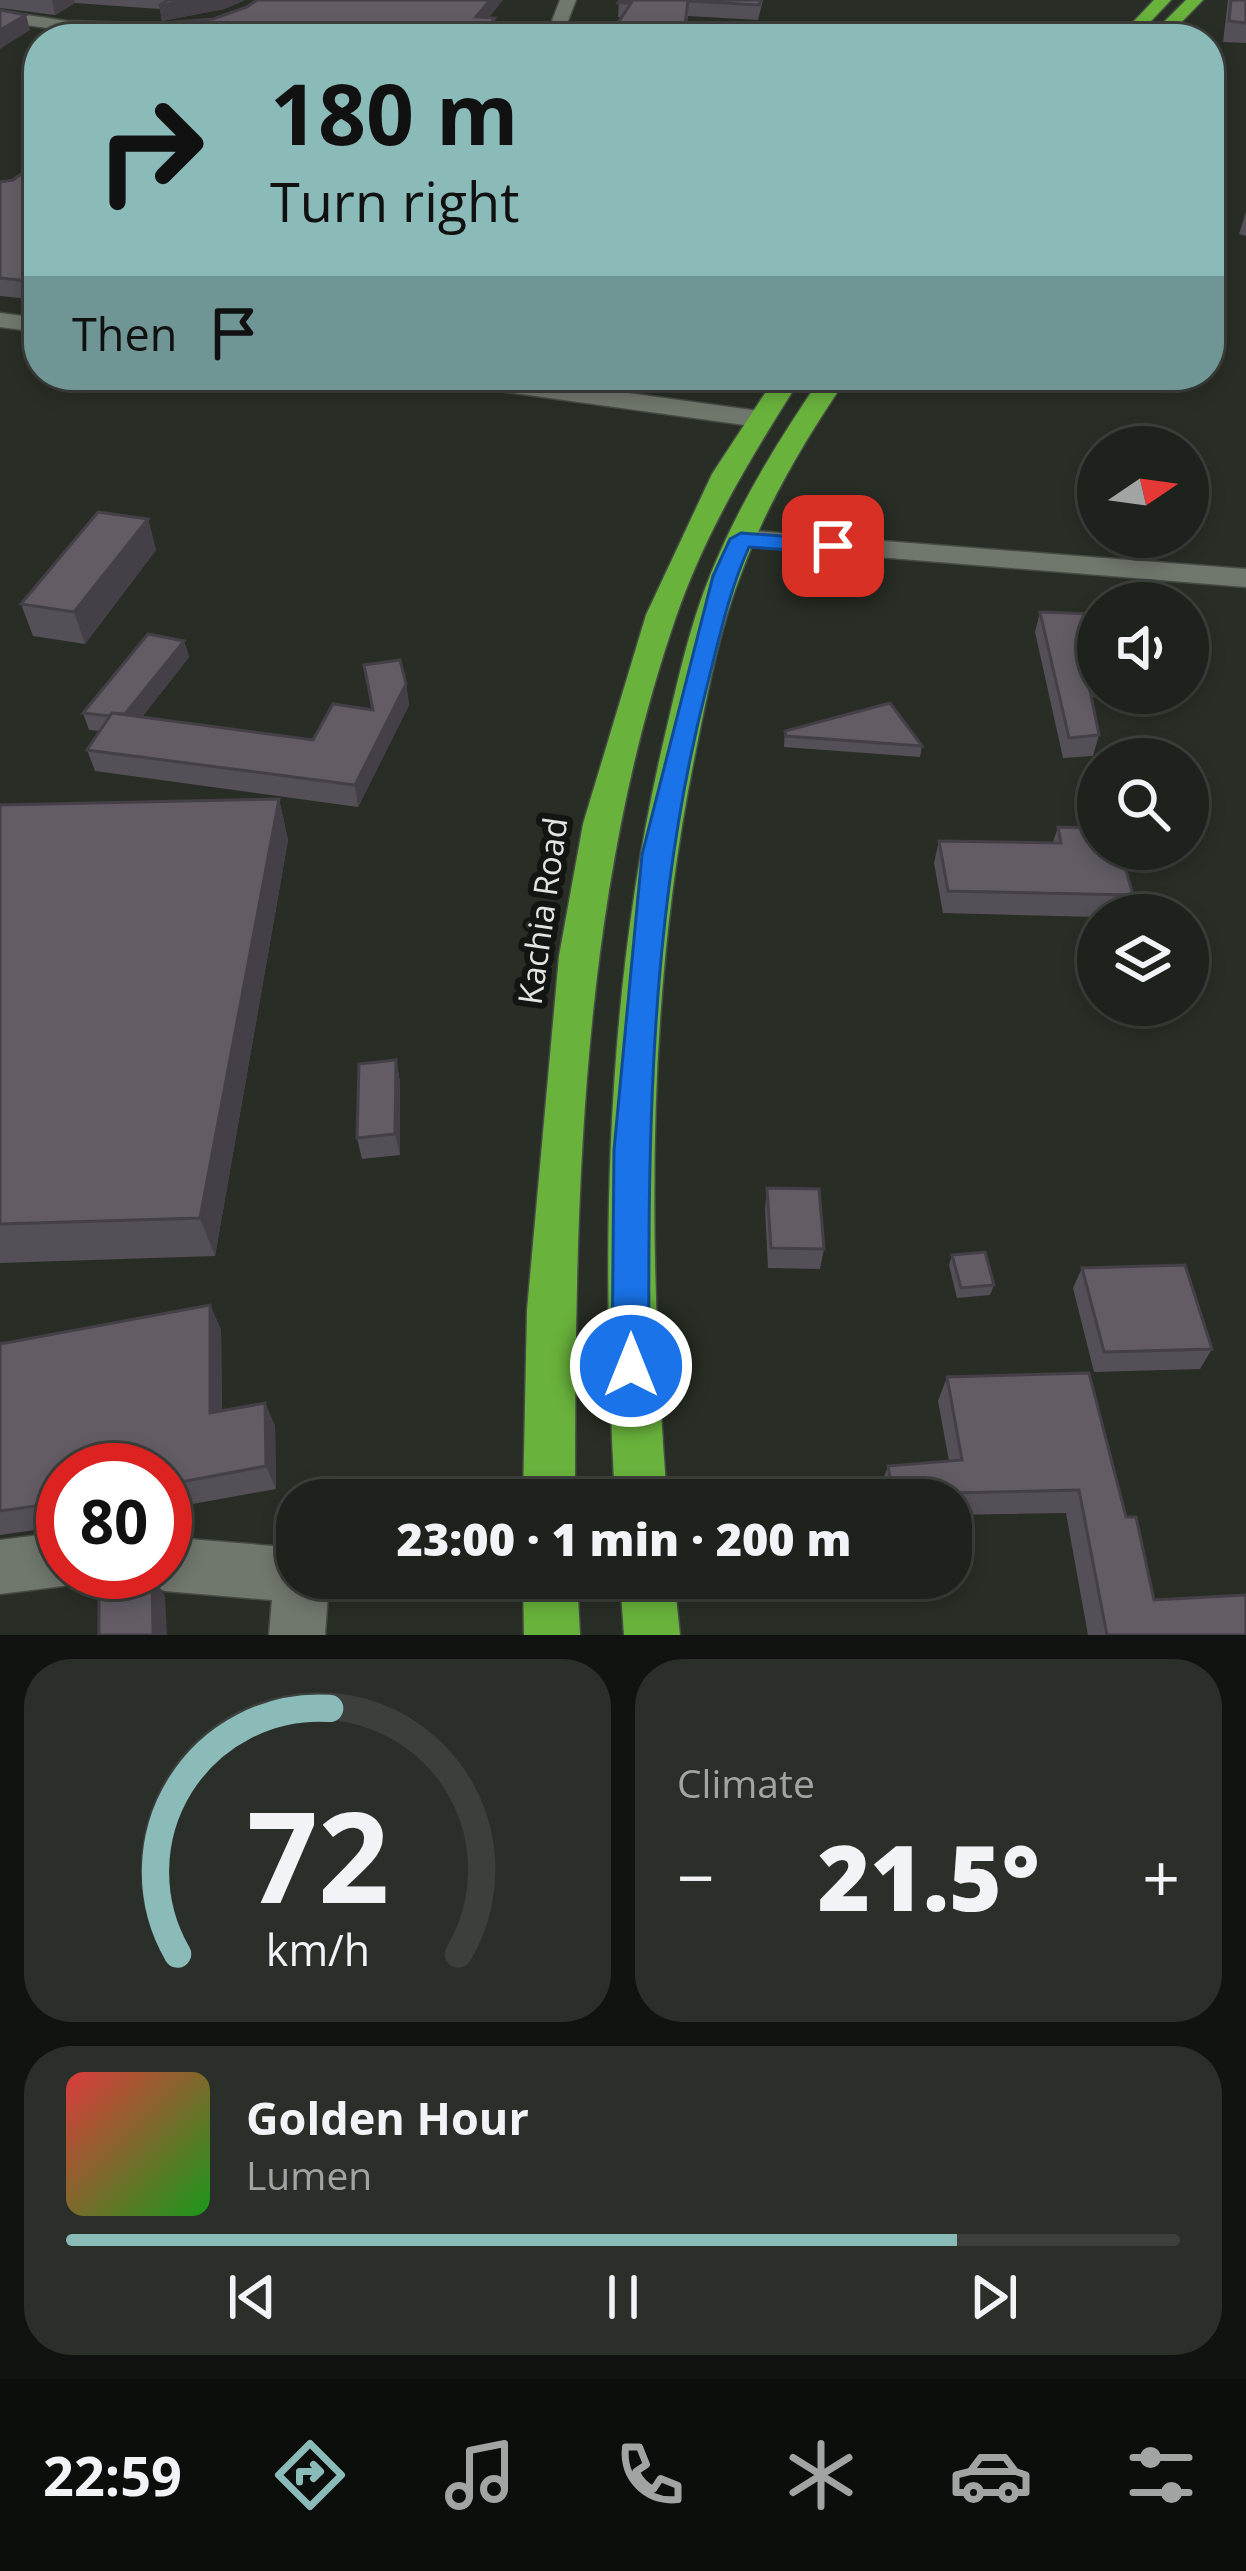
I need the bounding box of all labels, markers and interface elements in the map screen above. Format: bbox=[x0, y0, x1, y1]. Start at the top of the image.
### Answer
text: 180 m bbox=[270, 55, 518, 170]
icon: right bbox=[72, 72, 228, 228]
text: Turn right bbox=[270, 164, 519, 238]
icon: arrive bbox=[201, 300, 267, 366]
text: Then bbox=[72, 303, 177, 364]
north arrow bbox=[1077, 426, 1209, 558]
map controls bbox=[1077, 426, 1209, 1026]
pin bbox=[782, 495, 884, 597]
icon: arrive bbox=[800, 513, 866, 579]
button: sound bbox=[1077, 582, 1209, 714]
button: search bbox=[1077, 738, 1209, 870]
street label: Kachia Road bbox=[507, 814, 577, 1008]
button: layers bbox=[1077, 894, 1209, 1026]
position arrow bbox=[568, 1303, 694, 1429]
speed limit sign: 80 bbox=[36, 1443, 192, 1599]
text: 23:00 · 1 min · 200 m bbox=[397, 1508, 851, 1569]
text: Climate bbox=[677, 1756, 815, 1809]
text: 72 bbox=[246, 1770, 389, 1940]
text: 21.5° bbox=[817, 1815, 1040, 1937]
text: − bbox=[677, 1831, 715, 1921]
text: + bbox=[1142, 1831, 1180, 1921]
text: km/h bbox=[265, 1919, 370, 1978]
text: Golden Hour bbox=[246, 2087, 529, 2148]
text: Lumen bbox=[246, 2148, 372, 2201]
icon: previous bbox=[219, 2264, 285, 2330]
icon: pause bbox=[590, 2264, 656, 2330]
icon: next bbox=[961, 2264, 1027, 2330]
icon: directions bbox=[268, 2433, 352, 2517]
icon: music bbox=[438, 2433, 522, 2517]
icon: phone bbox=[608, 2433, 692, 2517]
icon: climate bbox=[779, 2433, 863, 2517]
icon: car bbox=[949, 2433, 1033, 2517]
icon: filters bbox=[1119, 2433, 1203, 2517]
text: 22:59 bbox=[43, 2438, 182, 2512]

